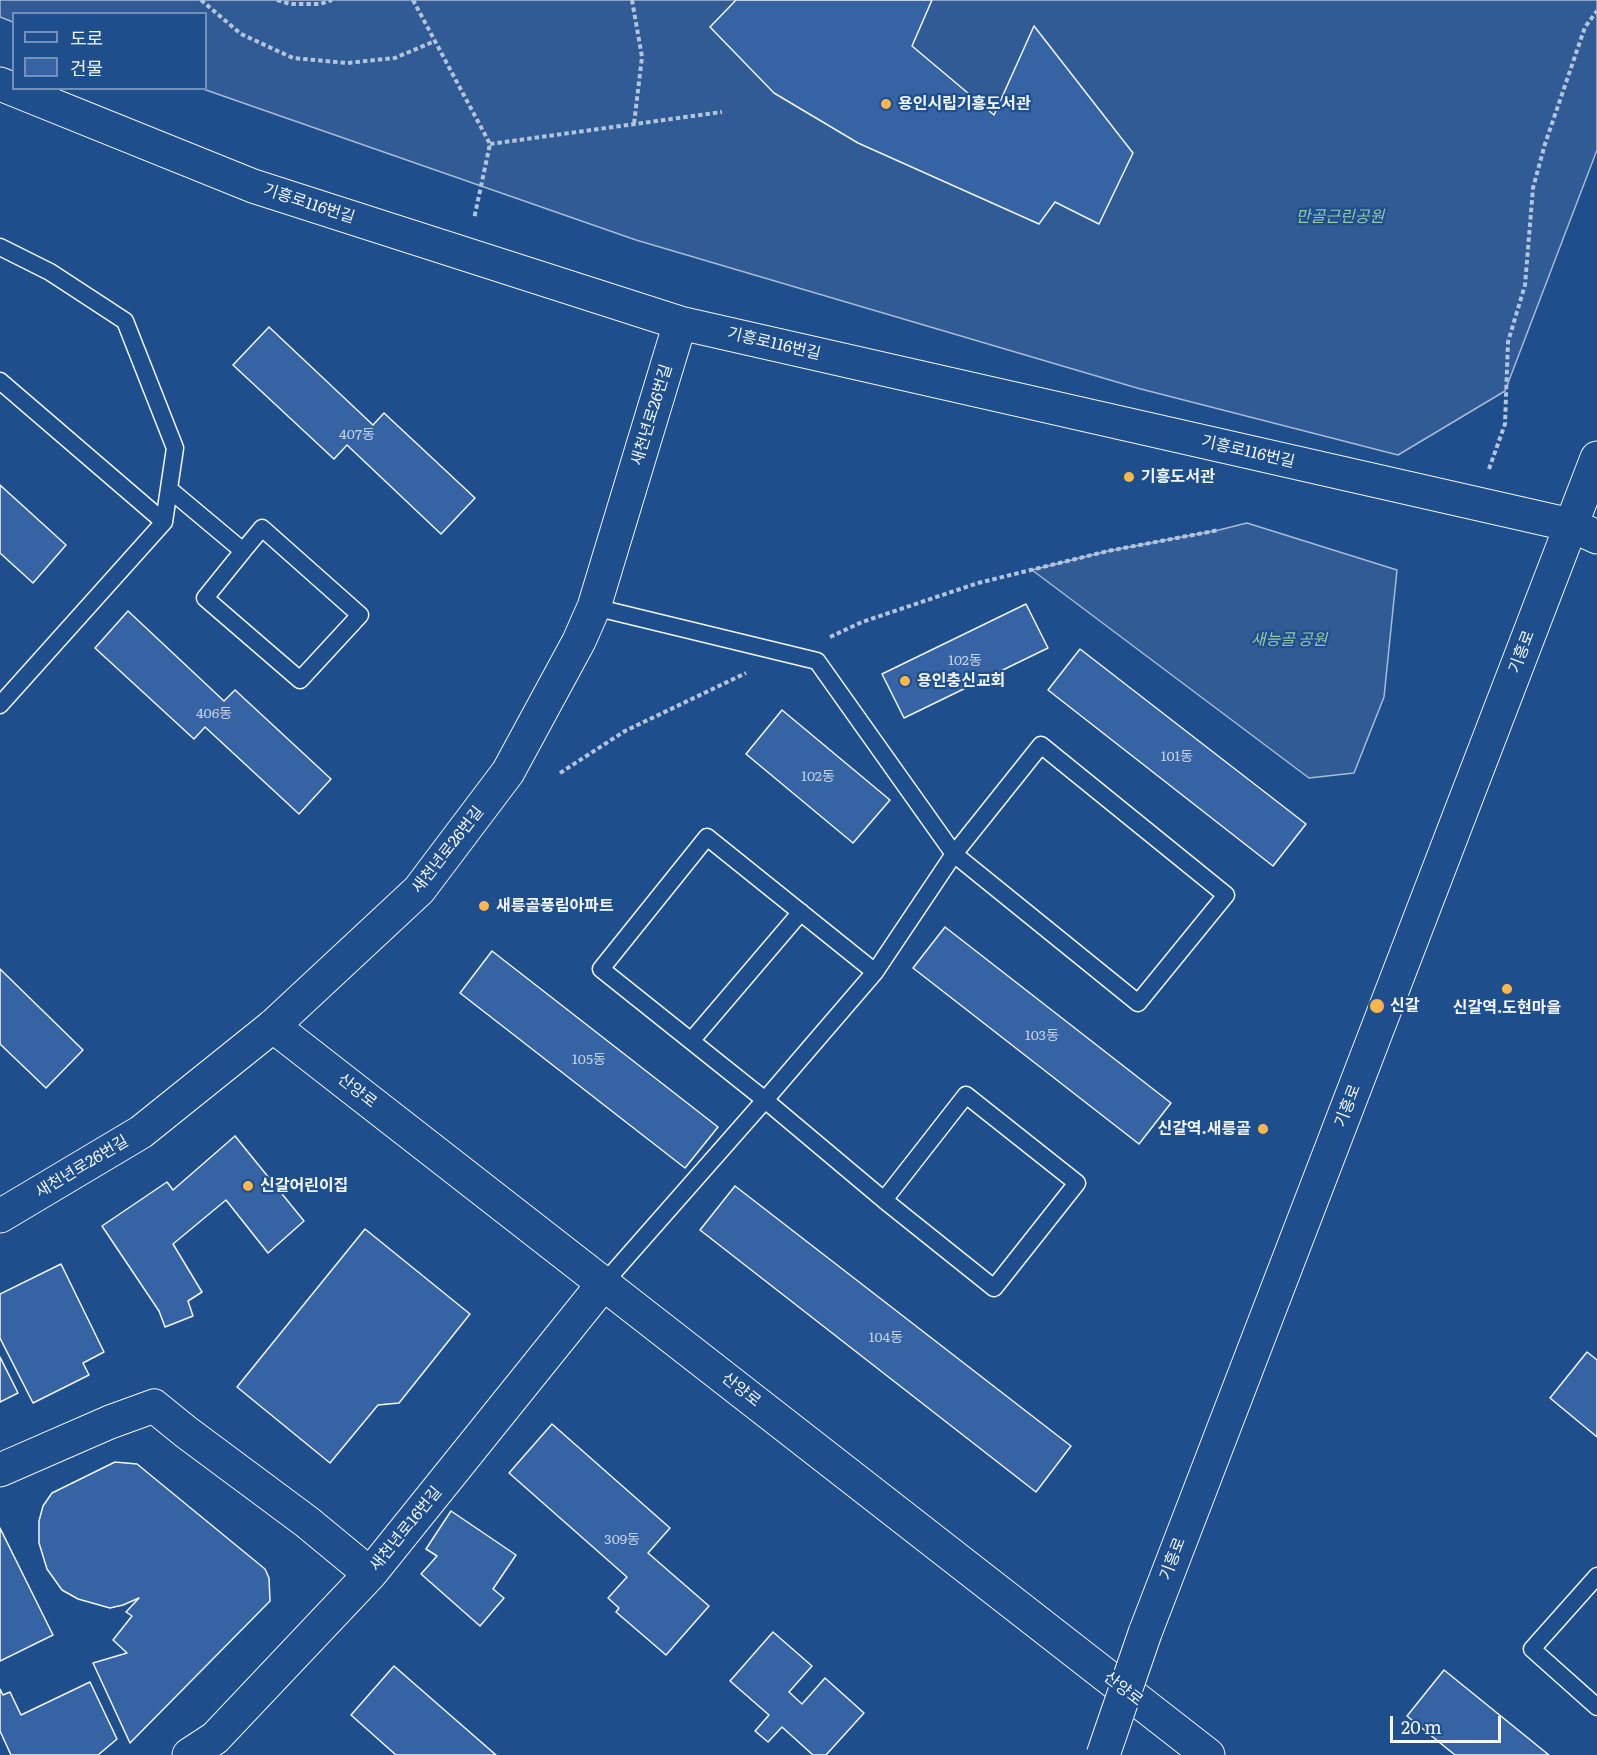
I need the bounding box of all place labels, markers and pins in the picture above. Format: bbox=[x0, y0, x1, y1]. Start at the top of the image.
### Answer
place label: 용인시립기흥도서관 bbox=[898, 94, 1030, 114]
marker: 용인시립기흥도서관 bbox=[879, 97, 893, 111]
place label: 기흥도서관 bbox=[1141, 467, 1215, 487]
marker: 기흥도서관 bbox=[1122, 470, 1136, 484]
place label: 용인충신교회 bbox=[917, 671, 1005, 691]
marker: 용인충신교회 bbox=[898, 674, 912, 688]
place label: 새릉골풍림아파트 bbox=[496, 896, 614, 916]
marker: 새릉골풍림아파트 bbox=[477, 899, 491, 913]
marker: 신갈역.도현마을 bbox=[1500, 982, 1514, 996]
place label: 신갈 bbox=[1390, 996, 1419, 1016]
marker: 신갈 bbox=[1368, 997, 1386, 1015]
place label: 신갈역.도현마을 bbox=[1453, 998, 1561, 1018]
place label: 신갈역.새릉골 bbox=[1157, 1119, 1251, 1139]
marker: 신갈역.새릉골 bbox=[1256, 1122, 1270, 1136]
place label: 신갈어린이집 bbox=[260, 1176, 348, 1196]
marker: 신갈어린이집 bbox=[241, 1179, 255, 1193]

